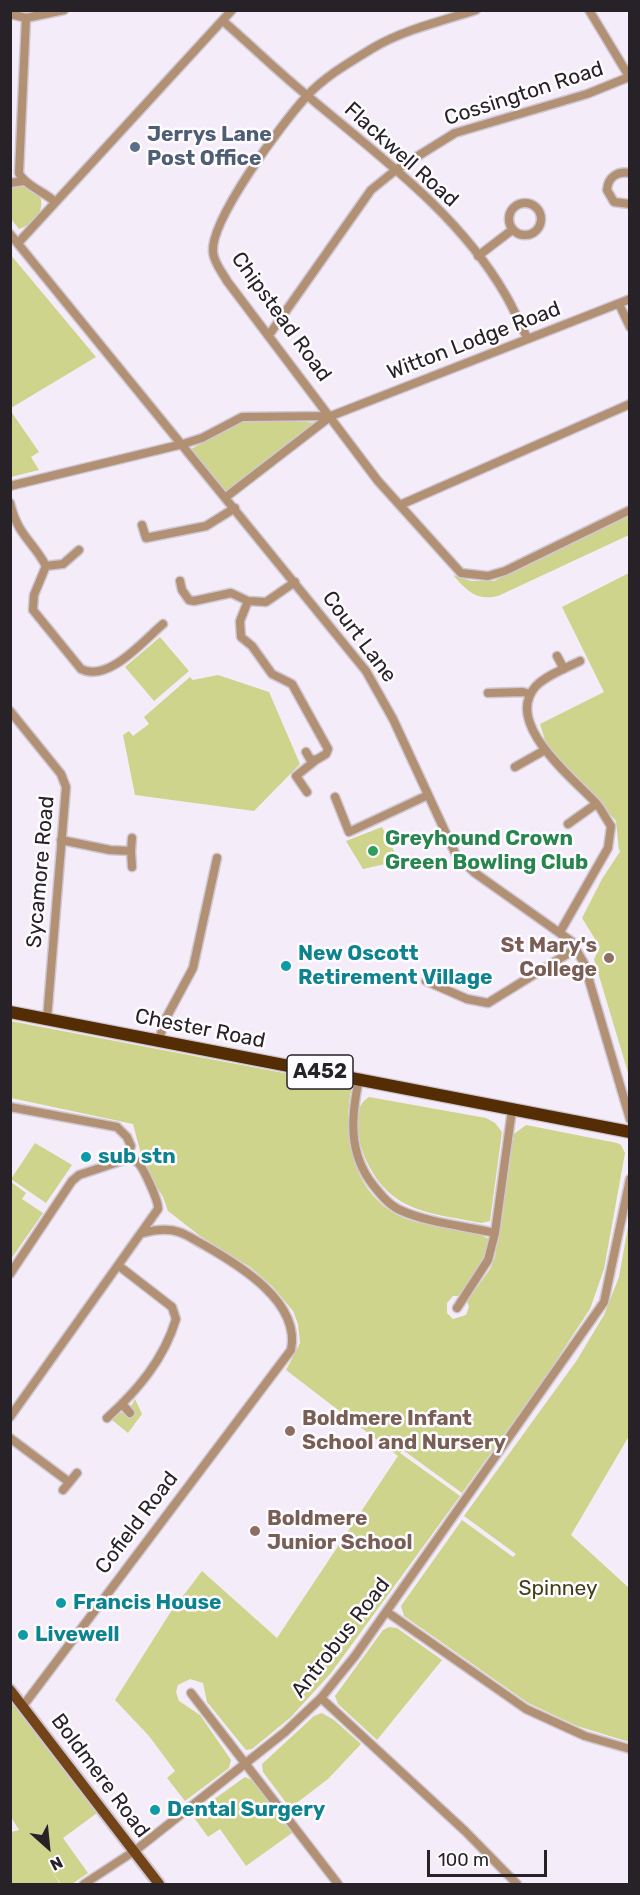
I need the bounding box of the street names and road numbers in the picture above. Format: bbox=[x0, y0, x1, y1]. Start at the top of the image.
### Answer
street label: Cossington Road bbox=[441, 56, 607, 132]
street label: Flackwell Road bbox=[339, 97, 463, 213]
street label: Chipstead Road bbox=[226, 247, 336, 387]
street label: Witton Lodge Road bbox=[384, 296, 564, 386]
street label: Court Lane bbox=[316, 586, 402, 688]
street label: Sycamore Road bbox=[22, 795, 60, 949]
street label: Chester Road bbox=[133, 1004, 267, 1054]
road number: A452 bbox=[287, 1055, 353, 1089]
street label: Cofield Road bbox=[90, 1467, 184, 1579]
street label: Antrobus Road bbox=[286, 1573, 396, 1703]
street label: Boldmere Road bbox=[45, 1709, 155, 1843]

